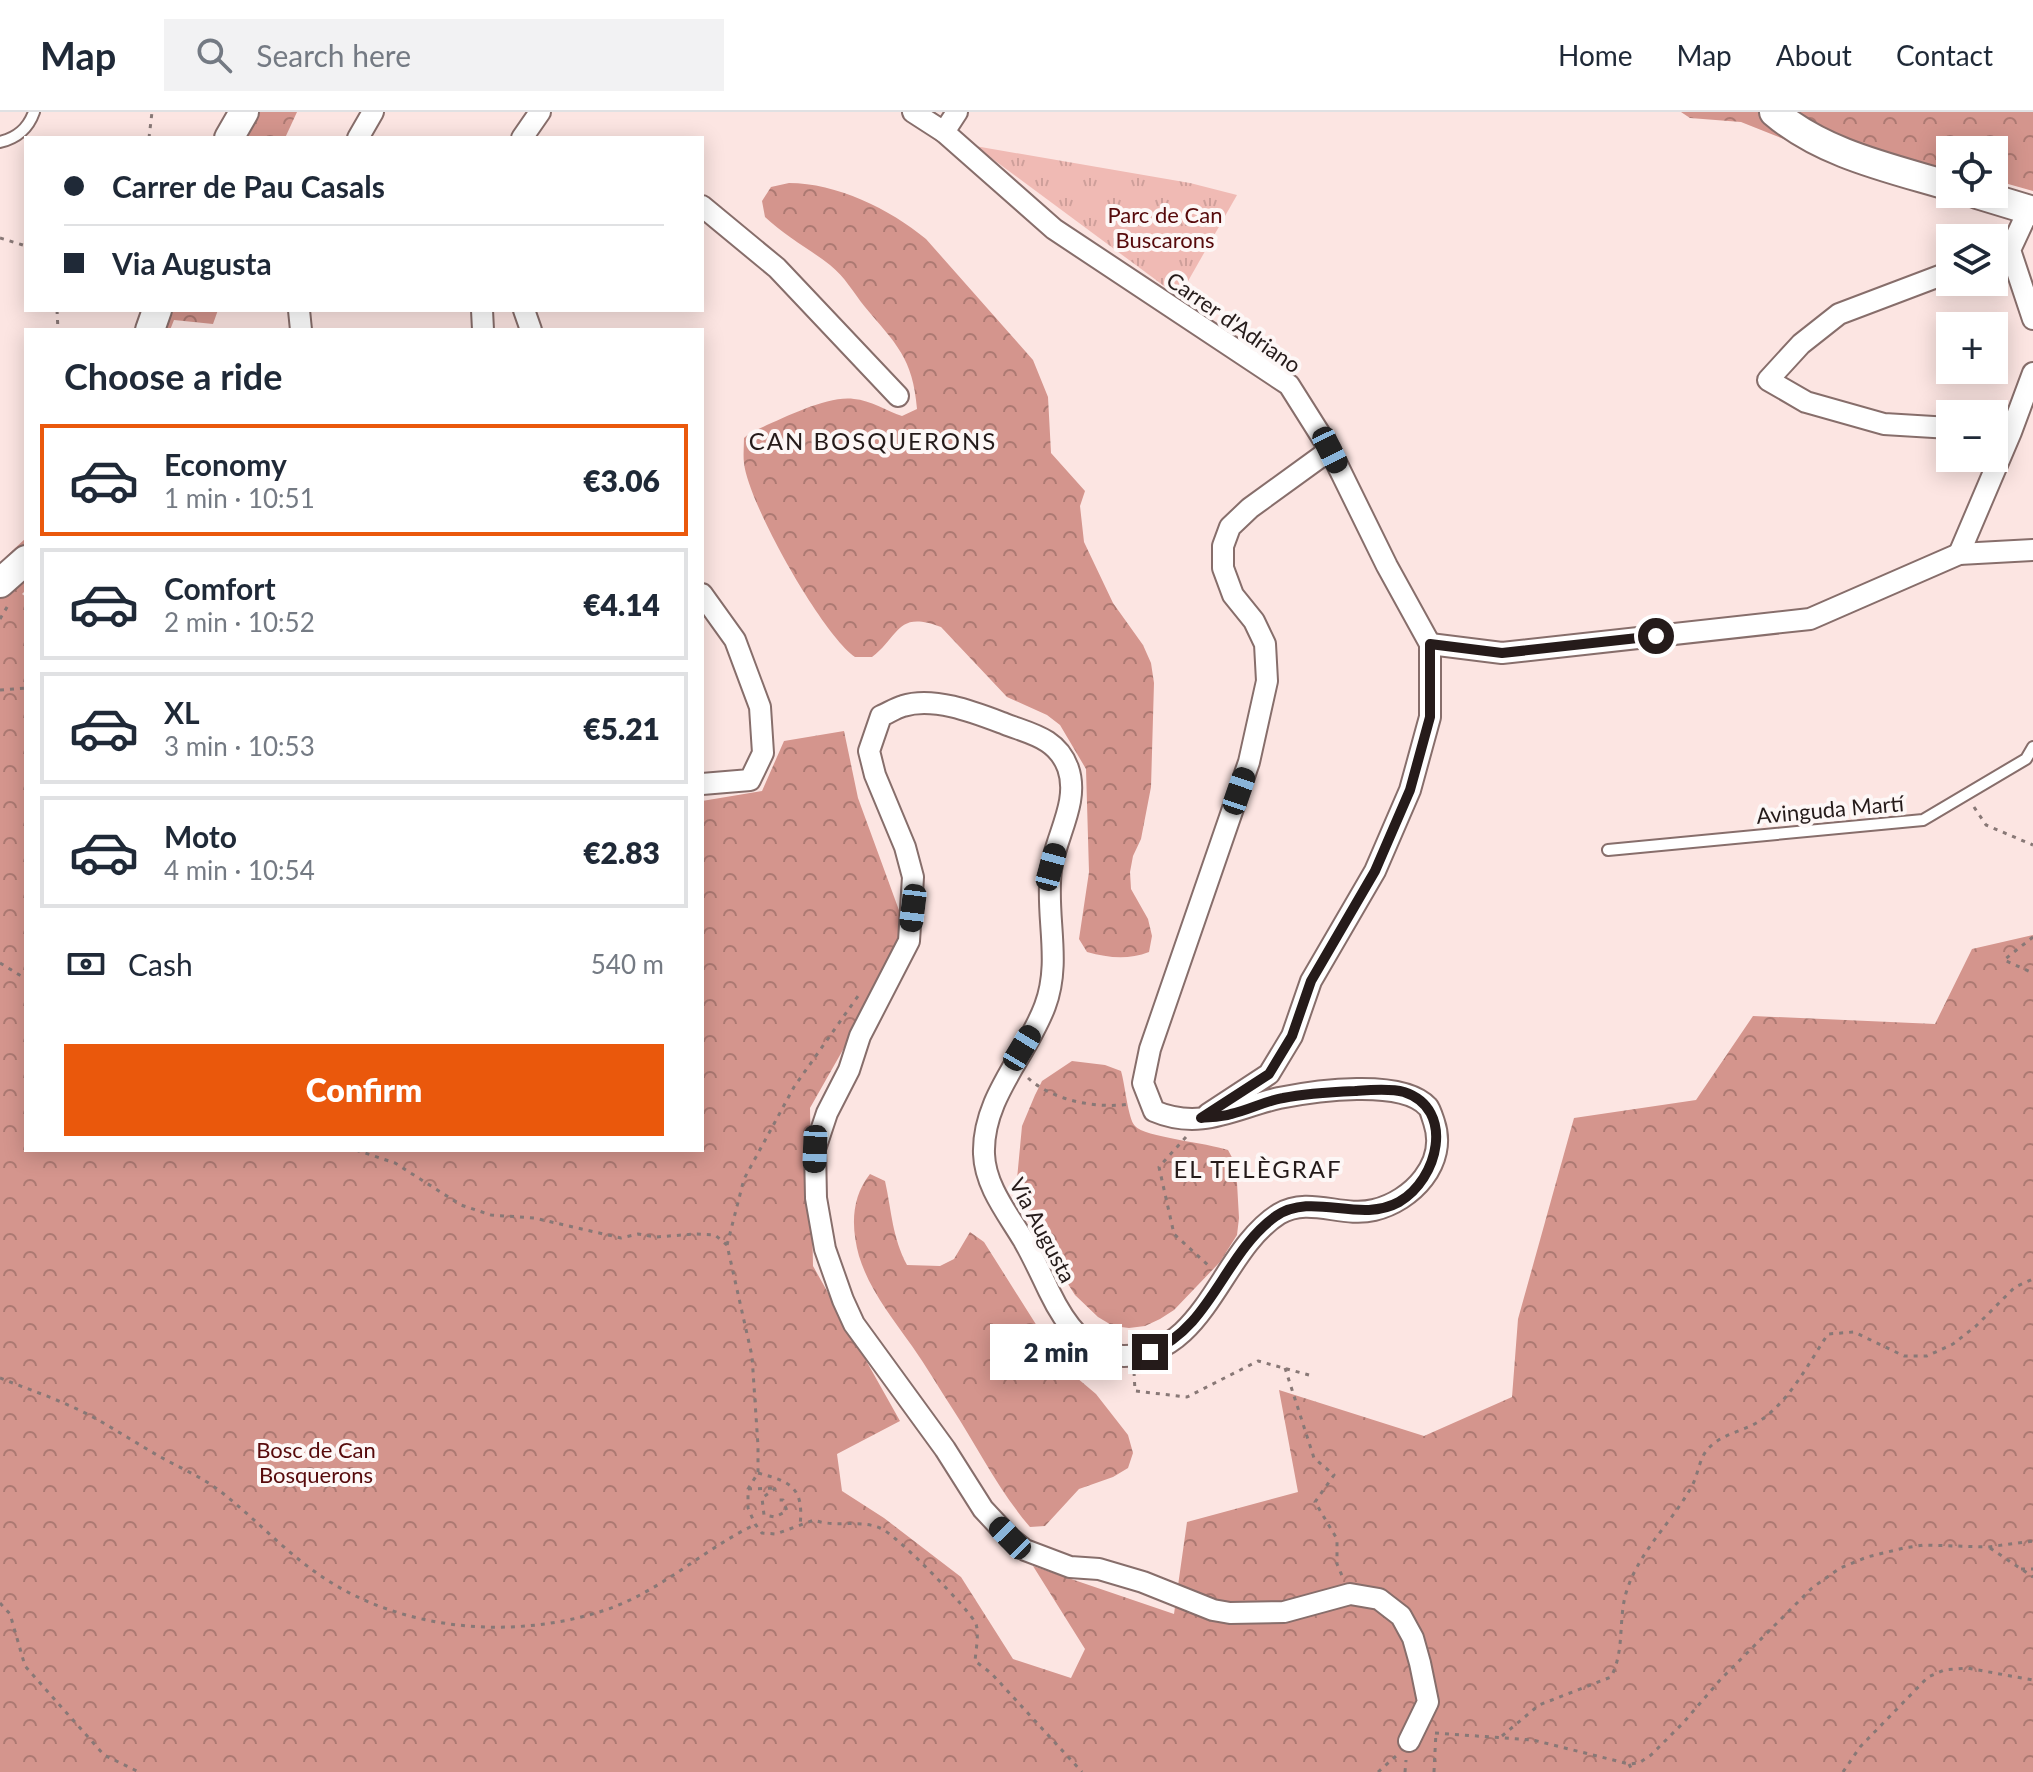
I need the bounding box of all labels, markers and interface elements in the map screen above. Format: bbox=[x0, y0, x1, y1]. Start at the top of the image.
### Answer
search box bbox=[164, 19, 724, 91]
text: Map bbox=[40, 32, 116, 78]
icon: search bbox=[192, 33, 236, 77]
text: Search here bbox=[256, 37, 411, 73]
text: Home bbox=[1558, 38, 1633, 72]
text: Map bbox=[1677, 38, 1732, 72]
text: About bbox=[1776, 38, 1852, 72]
text: Contact bbox=[1896, 38, 1993, 72]
map controls bbox=[1936, 136, 2008, 472]
button: locate bbox=[1936, 136, 2008, 208]
text: Carrer de Pau Casals bbox=[112, 168, 385, 204]
park label: Parc de Can Buscarons bbox=[1108, 201, 1222, 253]
button: layers bbox=[1936, 224, 2008, 296]
text: Via Augusta bbox=[112, 245, 272, 281]
street label: Carrer d'Adriano bbox=[1162, 266, 1306, 378]
button: + bbox=[1936, 312, 2008, 384]
text: Choose a ride bbox=[64, 354, 283, 398]
button: − bbox=[1936, 400, 2008, 472]
car bbox=[1309, 423, 1351, 477]
district label: CAN BOSQUERONS bbox=[749, 426, 997, 455]
icon: car bbox=[68, 444, 140, 516]
text: Economy bbox=[164, 446, 287, 482]
text: €3.06 bbox=[583, 462, 660, 498]
text: 1 min · 10:51 bbox=[164, 482, 315, 514]
icon: car bbox=[68, 568, 140, 640]
text: Comfort bbox=[164, 570, 276, 606]
text: €4.14 bbox=[583, 586, 660, 622]
text: 2 min · 10:52 bbox=[164, 606, 315, 638]
route start bbox=[1638, 618, 1674, 654]
icon: car bbox=[68, 692, 140, 764]
text: XL bbox=[164, 694, 200, 730]
text: €5.21 bbox=[583, 710, 660, 746]
text: 3 min · 10:53 bbox=[164, 730, 315, 762]
car bbox=[1220, 764, 1258, 818]
street label: Avinguda Martí bbox=[1755, 789, 1906, 829]
icon: car bbox=[68, 816, 140, 888]
text: Moto bbox=[164, 818, 237, 854]
text: €2.83 bbox=[583, 834, 660, 870]
car bbox=[1033, 841, 1069, 893]
text: 4 min · 10:54 bbox=[164, 854, 315, 886]
car bbox=[898, 883, 928, 933]
icon: cash bbox=[64, 942, 108, 986]
text: Cash bbox=[128, 946, 193, 982]
text: 540 m bbox=[591, 948, 664, 980]
car bbox=[999, 1021, 1045, 1075]
button: Confirm bbox=[64, 1044, 664, 1136]
car bbox=[802, 1125, 828, 1173]
district label: EL TELÈGRAF bbox=[1173, 1154, 1343, 1183]
street label: Via Augusta bbox=[1004, 1173, 1082, 1287]
callout: 2 min bbox=[990, 1324, 1122, 1380]
route end bbox=[1132, 1334, 1168, 1370]
text: 2 min bbox=[1024, 1336, 1088, 1368]
park label: Bosc de Can Bosquerons bbox=[256, 1436, 376, 1488]
car bbox=[985, 1512, 1035, 1564]

